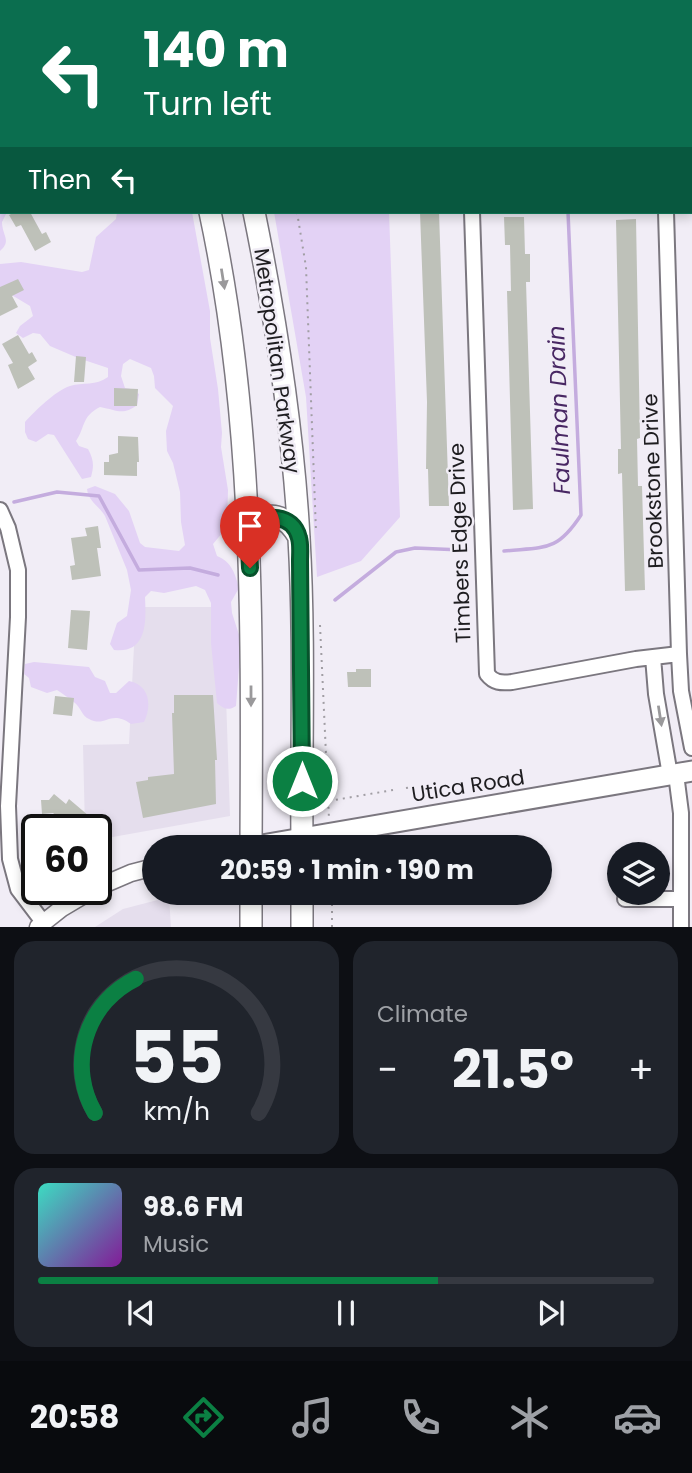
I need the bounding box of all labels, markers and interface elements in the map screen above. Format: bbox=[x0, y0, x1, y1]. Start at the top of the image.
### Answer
text: 140 m bbox=[143, 16, 289, 84]
icon: left bbox=[28, 28, 119, 119]
text: Turn left bbox=[143, 81, 272, 126]
icon: left bbox=[105, 161, 143, 199]
text: Then bbox=[28, 162, 91, 198]
street label: Metropolitan Parkway bbox=[247, 246, 308, 476]
one-way arrow bbox=[218, 268, 229, 290]
water label: Faulman Drain bbox=[540, 325, 578, 495]
street label: Brookstone Drive bbox=[635, 393, 670, 569]
street label: Timbers Edge Drive bbox=[442, 442, 477, 644]
pin bbox=[220, 496, 280, 568]
icon: arrive bbox=[231, 507, 269, 545]
one-way arrow bbox=[245, 685, 257, 707]
one-way arrow bbox=[655, 705, 666, 727]
position arrow bbox=[265, 744, 339, 818]
street label: Utica Road bbox=[409, 762, 527, 809]
speed limit sign: 60 bbox=[21, 814, 112, 905]
map controls bbox=[607, 842, 670, 905]
button: layers bbox=[607, 842, 670, 905]
text: 20:59 · 1 min · 190 m bbox=[220, 852, 474, 888]
text: Climate bbox=[377, 998, 468, 1030]
text: 55 bbox=[129, 1008, 224, 1109]
text: 21.5° bbox=[452, 1033, 574, 1106]
text: − bbox=[377, 1043, 398, 1096]
text: + bbox=[628, 1043, 654, 1096]
text: km/h bbox=[143, 1094, 210, 1129]
text: 98.6 FM bbox=[143, 1189, 243, 1225]
text: Music bbox=[143, 1228, 209, 1260]
icon: previous bbox=[122, 1294, 160, 1332]
icon: pause bbox=[327, 1294, 365, 1332]
icon: next bbox=[532, 1294, 570, 1332]
icon: directions bbox=[179, 1393, 228, 1442]
icon: music bbox=[288, 1393, 337, 1442]
icon: phone bbox=[396, 1393, 445, 1442]
icon: climate bbox=[505, 1393, 554, 1442]
icon: car bbox=[613, 1393, 662, 1442]
text: 20:58 bbox=[30, 1394, 120, 1439]

